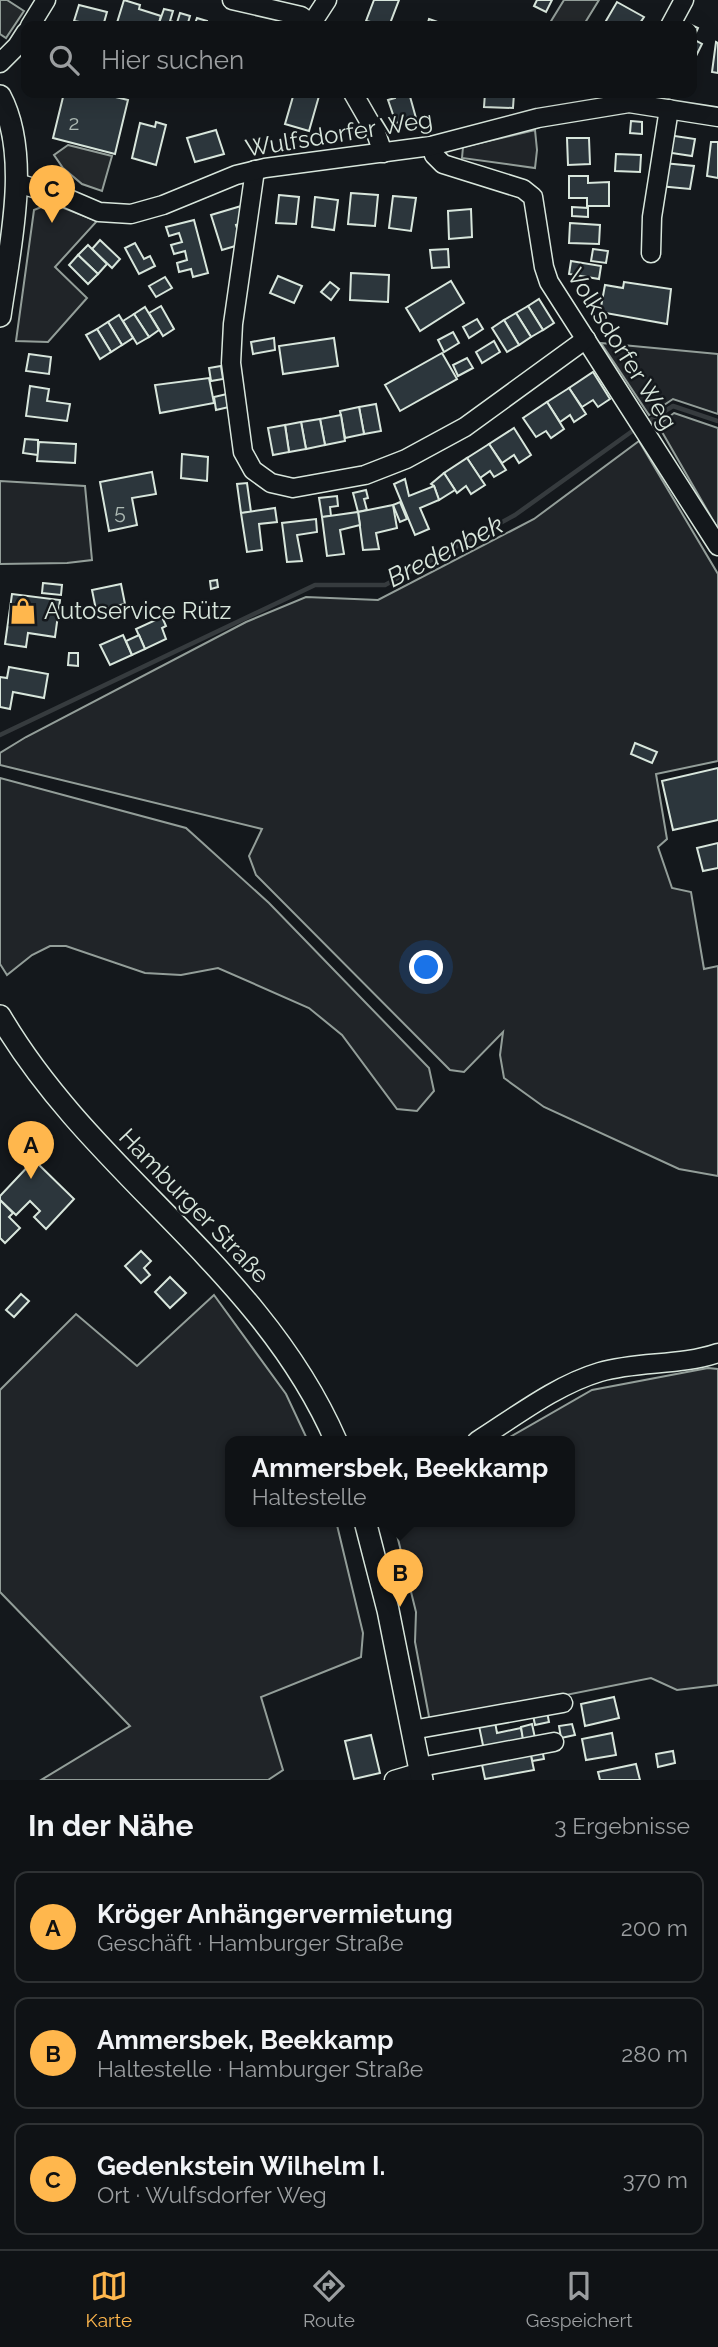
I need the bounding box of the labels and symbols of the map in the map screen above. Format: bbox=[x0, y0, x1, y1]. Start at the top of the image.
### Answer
street label: Wulfsdorfer Weg bbox=[243, 104, 435, 163]
house number: 2 bbox=[69, 110, 79, 135]
pin: C bbox=[29, 165, 75, 223]
street label: Volksdorfer Weg bbox=[561, 263, 684, 435]
house number: 5 bbox=[114, 499, 126, 524]
water label: Bredenbek bbox=[382, 509, 508, 593]
shop icon: Autoservice Rütz bbox=[8, 596, 38, 626]
place label: Autoservice Rütz bbox=[44, 596, 231, 625]
your location bbox=[409, 950, 443, 984]
pin: A bbox=[8, 1121, 54, 1179]
street label: Hamburger Straße bbox=[113, 1122, 276, 1289]
pin: B bbox=[377, 1549, 423, 1607]

